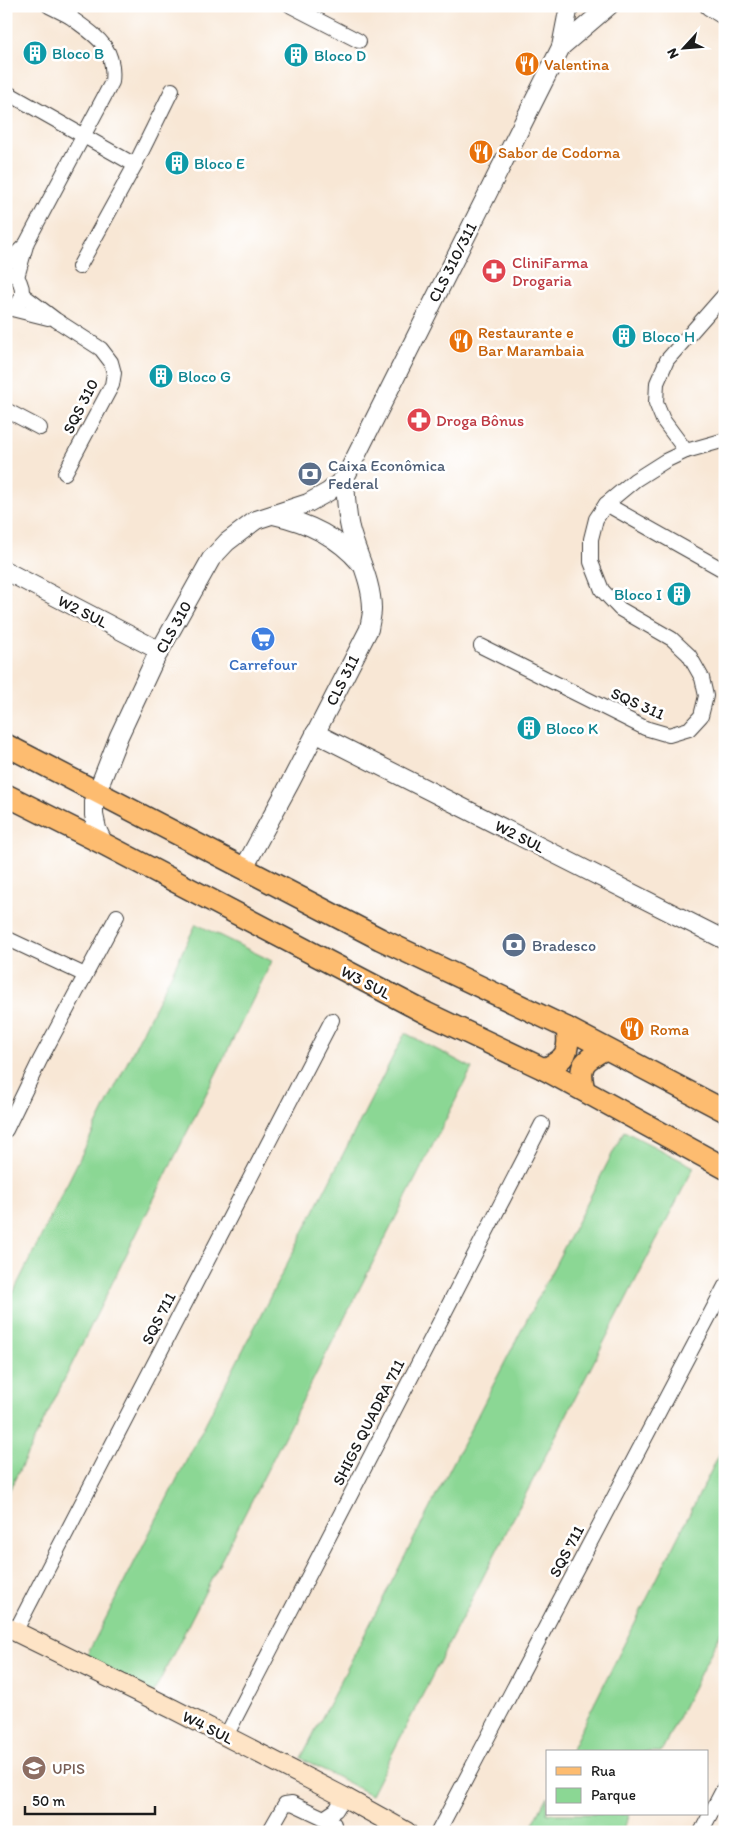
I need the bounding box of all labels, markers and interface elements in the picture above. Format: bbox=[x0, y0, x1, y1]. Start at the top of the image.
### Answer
north arrow bbox=[658, 22, 708, 72]
building icon: Bloco B bbox=[22, 40, 48, 66]
building icon: Bloco D bbox=[283, 42, 309, 68]
place label: Bloco B bbox=[52, 44, 104, 63]
place label: Bloco D bbox=[314, 46, 366, 65]
text: N bbox=[663, 46, 682, 61]
restaurant icon: Valentina bbox=[514, 51, 540, 77]
place label: Valentina bbox=[544, 55, 610, 74]
restaurant icon: Sabor de Codorna bbox=[468, 139, 494, 165]
place label: Sabor de Codorna bbox=[498, 143, 621, 162]
building icon: Bloco E bbox=[164, 150, 190, 176]
place label: Bloco E bbox=[194, 154, 245, 173]
street label: CLS 310/311 bbox=[424, 219, 481, 305]
place label: CliniFarma Drogaria bbox=[512, 253, 589, 290]
pharmacy icon: CliniFarma Drogaria bbox=[481, 258, 507, 284]
place label: Restaurante e Bar Marambaia bbox=[478, 323, 585, 360]
building icon: Bloco H bbox=[611, 323, 637, 349]
place label: Bloco H bbox=[642, 327, 695, 346]
restaurant icon: Restaurante e Bar Marambaia bbox=[448, 328, 474, 354]
building icon: Bloco G bbox=[148, 363, 174, 389]
place label: Bloco G bbox=[178, 367, 231, 386]
street label: SQS 310 bbox=[59, 376, 102, 437]
pharmacy icon: Droga Bônus bbox=[406, 407, 432, 433]
place label: Droga Bônus bbox=[436, 411, 524, 430]
place label: Caixa Econômica Federal bbox=[328, 456, 446, 493]
bank icon: Caixa Econômica Federal bbox=[297, 461, 323, 487]
building icon: Bloco I bbox=[666, 581, 692, 607]
place label: Bloco I bbox=[614, 585, 662, 604]
street label: W2 SUL bbox=[55, 591, 111, 632]
street label: CLS 310 bbox=[151, 598, 196, 657]
supermarket icon: Carrefour bbox=[250, 626, 276, 652]
street label: CLS 311 bbox=[322, 651, 364, 709]
place label: Carrefour bbox=[229, 655, 298, 674]
street label: SQS 311 bbox=[608, 683, 668, 724]
building icon: Bloco K bbox=[516, 715, 542, 741]
place label: Bloco K bbox=[546, 719, 598, 738]
street label: W2 SUL bbox=[492, 816, 548, 857]
bank icon: Bradesco bbox=[501, 932, 527, 958]
place label: Bradesco bbox=[532, 936, 596, 955]
street label: W3 SUL bbox=[338, 961, 394, 1003]
restaurant icon: Roma bbox=[619, 1016, 645, 1042]
place label: Roma bbox=[650, 1020, 689, 1039]
street label: SQS 711 bbox=[137, 1288, 180, 1347]
street label: SHIGS QUADRA 711 bbox=[328, 1355, 409, 1488]
street label: SQS 711 bbox=[545, 1522, 588, 1580]
street label: W4 SUL bbox=[179, 1707, 236, 1748]
legend bbox=[546, 1750, 708, 1816]
school or university icon: UPIS bbox=[21, 1755, 47, 1781]
place label: UPIS bbox=[52, 1759, 85, 1778]
text: Rua bbox=[591, 1762, 616, 1780]
scale bar bbox=[25, 1783, 155, 1815]
text: Parque bbox=[591, 1786, 636, 1804]
text: 50 m bbox=[32, 1792, 65, 1810]

